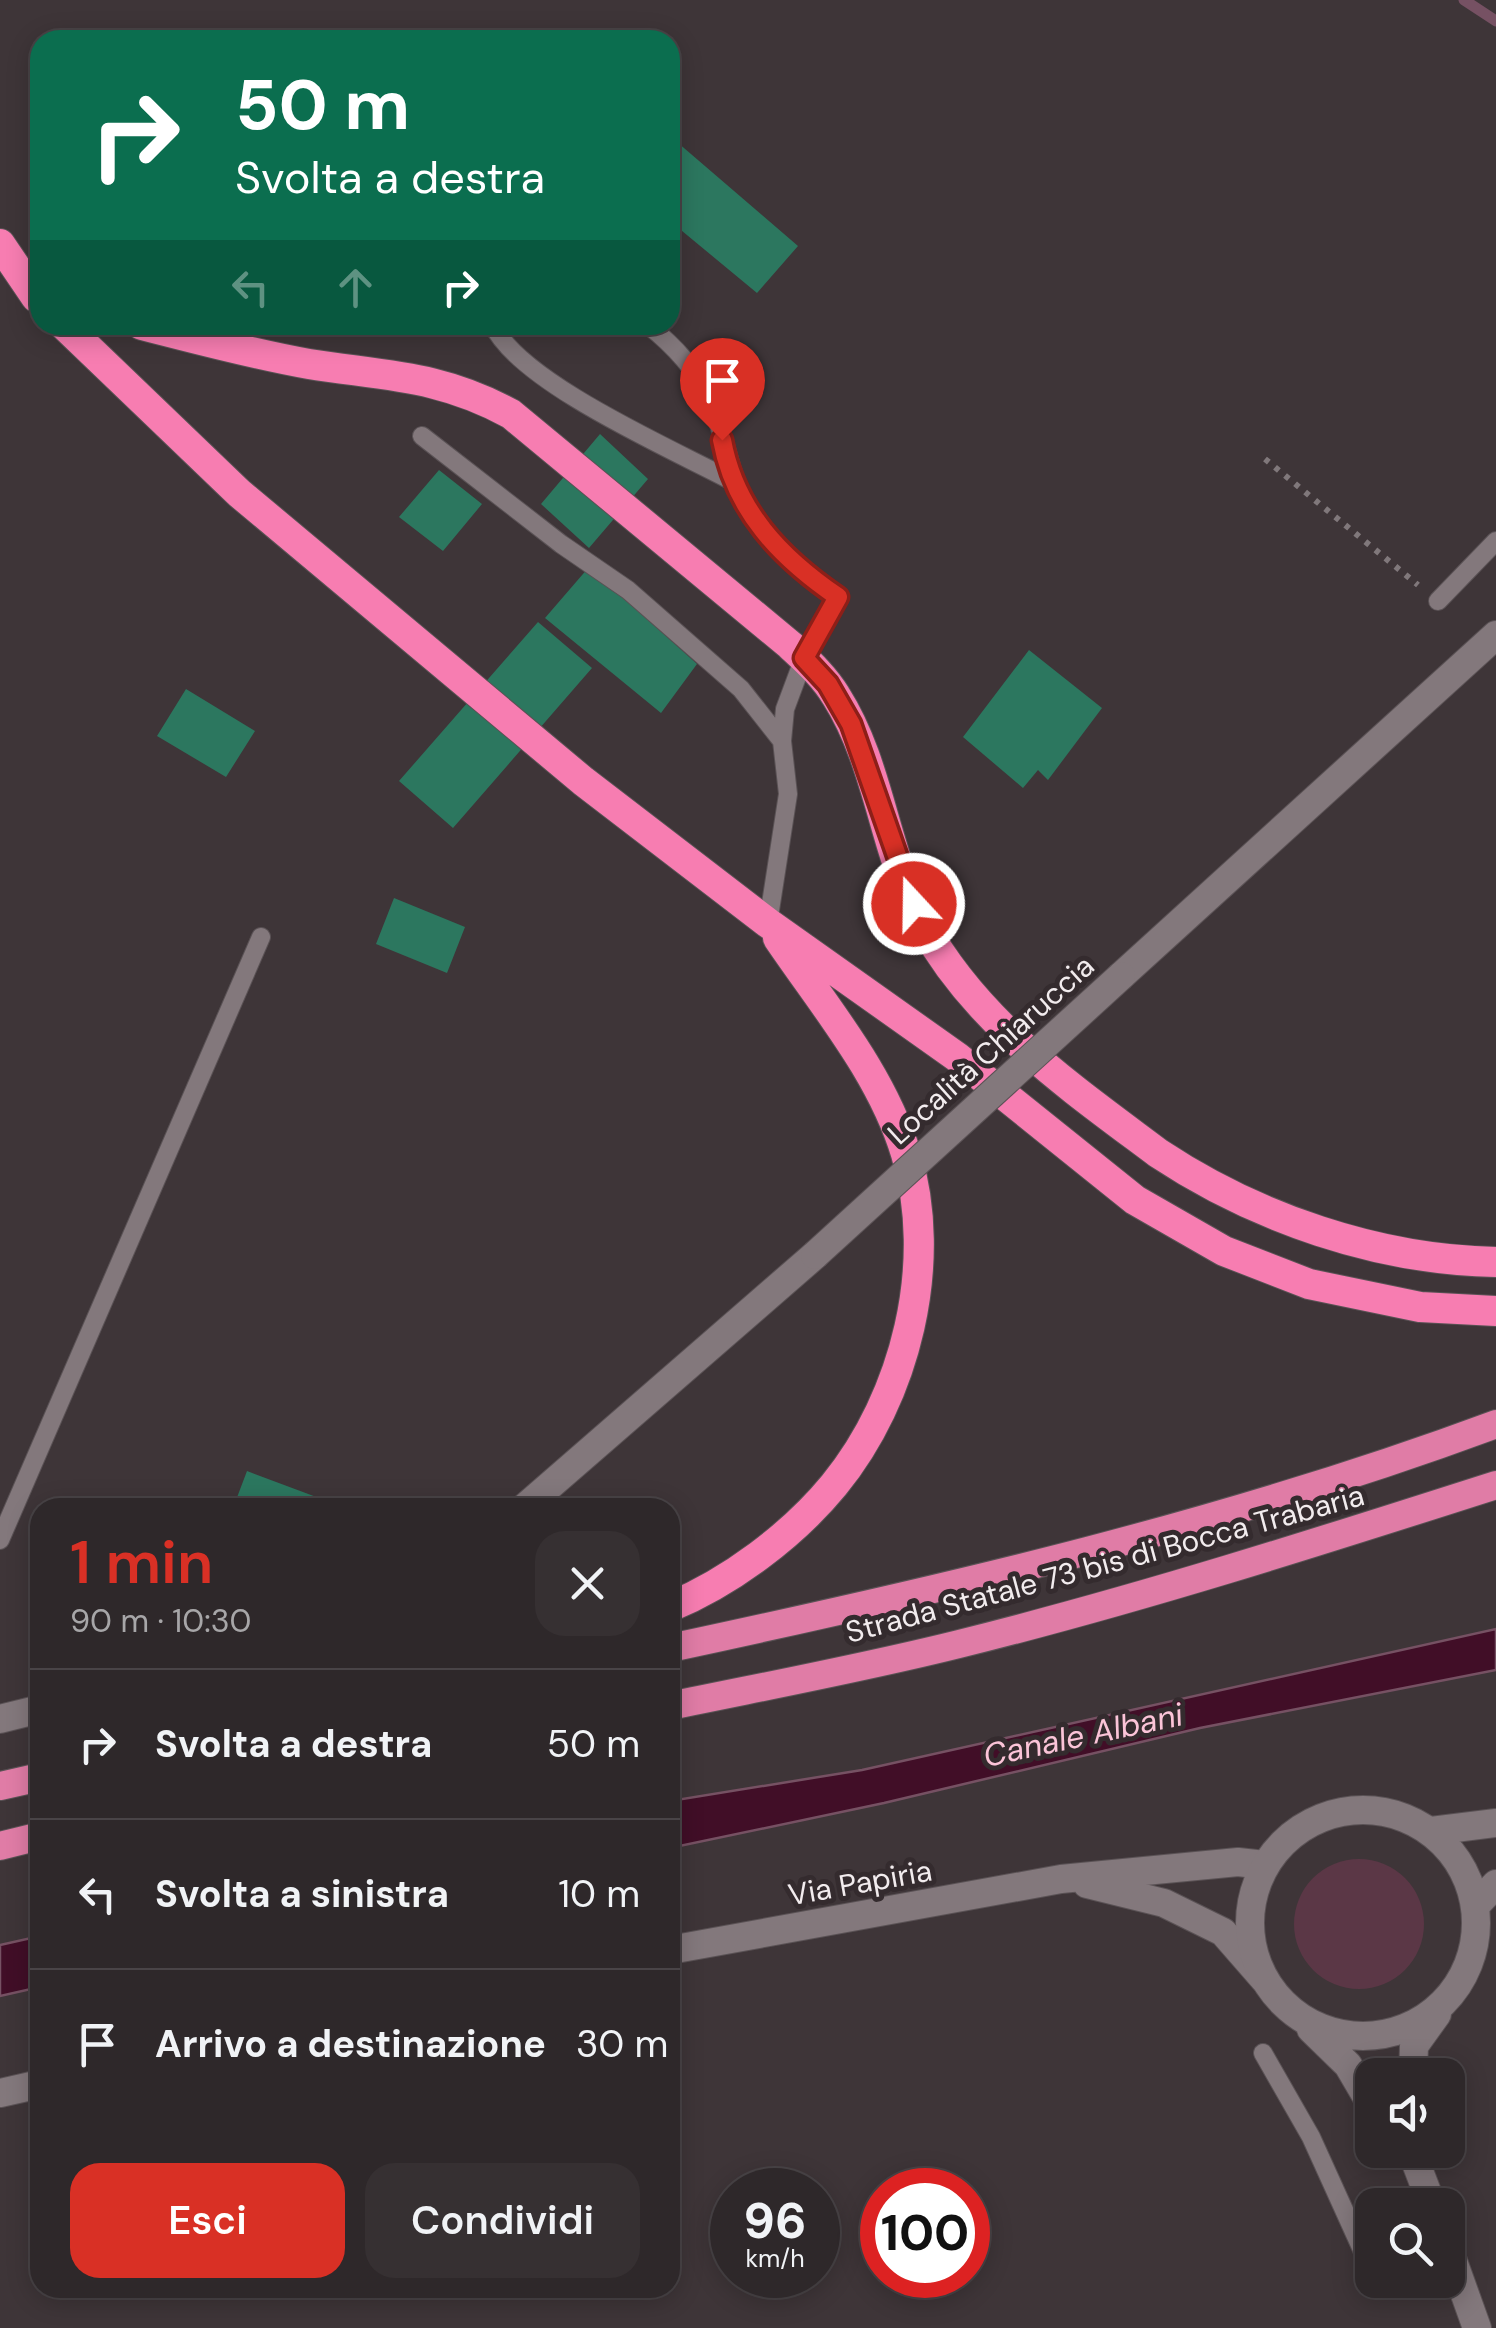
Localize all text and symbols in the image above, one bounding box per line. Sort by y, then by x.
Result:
text: 50 m [235,60,410,151]
icon: right [70,70,200,200]
text: Svolta a destra [235,148,545,207]
icon: left [223,260,278,315]
icon: ahead [328,260,383,315]
icon: right [433,260,488,315]
pin [680,338,765,441]
icon: arrive [695,353,750,408]
position arrow [862,852,966,956]
street label: Località Chiaruccia [879,947,1102,1153]
street label: Strada Statale 73 bis di Bocca Trabaria [841,1475,1368,1652]
text: 1 min [70,1523,213,1602]
button: close [535,1531,640,1636]
text: 90 m · 10:30 [70,1600,252,1642]
water label: Canale Albani [979,1693,1188,1777]
icon: right [70,1717,125,1772]
text: Svolta a destra [155,1719,432,1769]
text: 50 m [547,1719,640,1769]
street label: Via Papiria [785,1851,935,1914]
icon: left [70,1867,125,1922]
text: Svolta a sinistra [155,1869,449,1919]
text: 10 m [558,1869,640,1919]
icon: arrive [70,2017,125,2072]
text: Arrivo a destinazione [155,2019,546,2069]
text: 30 m [576,2019,668,2069]
map controls [1355,2058,1465,2298]
button: sound [1355,2058,1465,2168]
button: Esci [70,2163,345,2278]
button: Condividi [365,2163,640,2278]
speed limit sign: 100 [860,2168,990,2298]
text: 96 [743,2188,807,2254]
button: search [1355,2188,1465,2298]
text: km/h [745,2242,805,2275]

